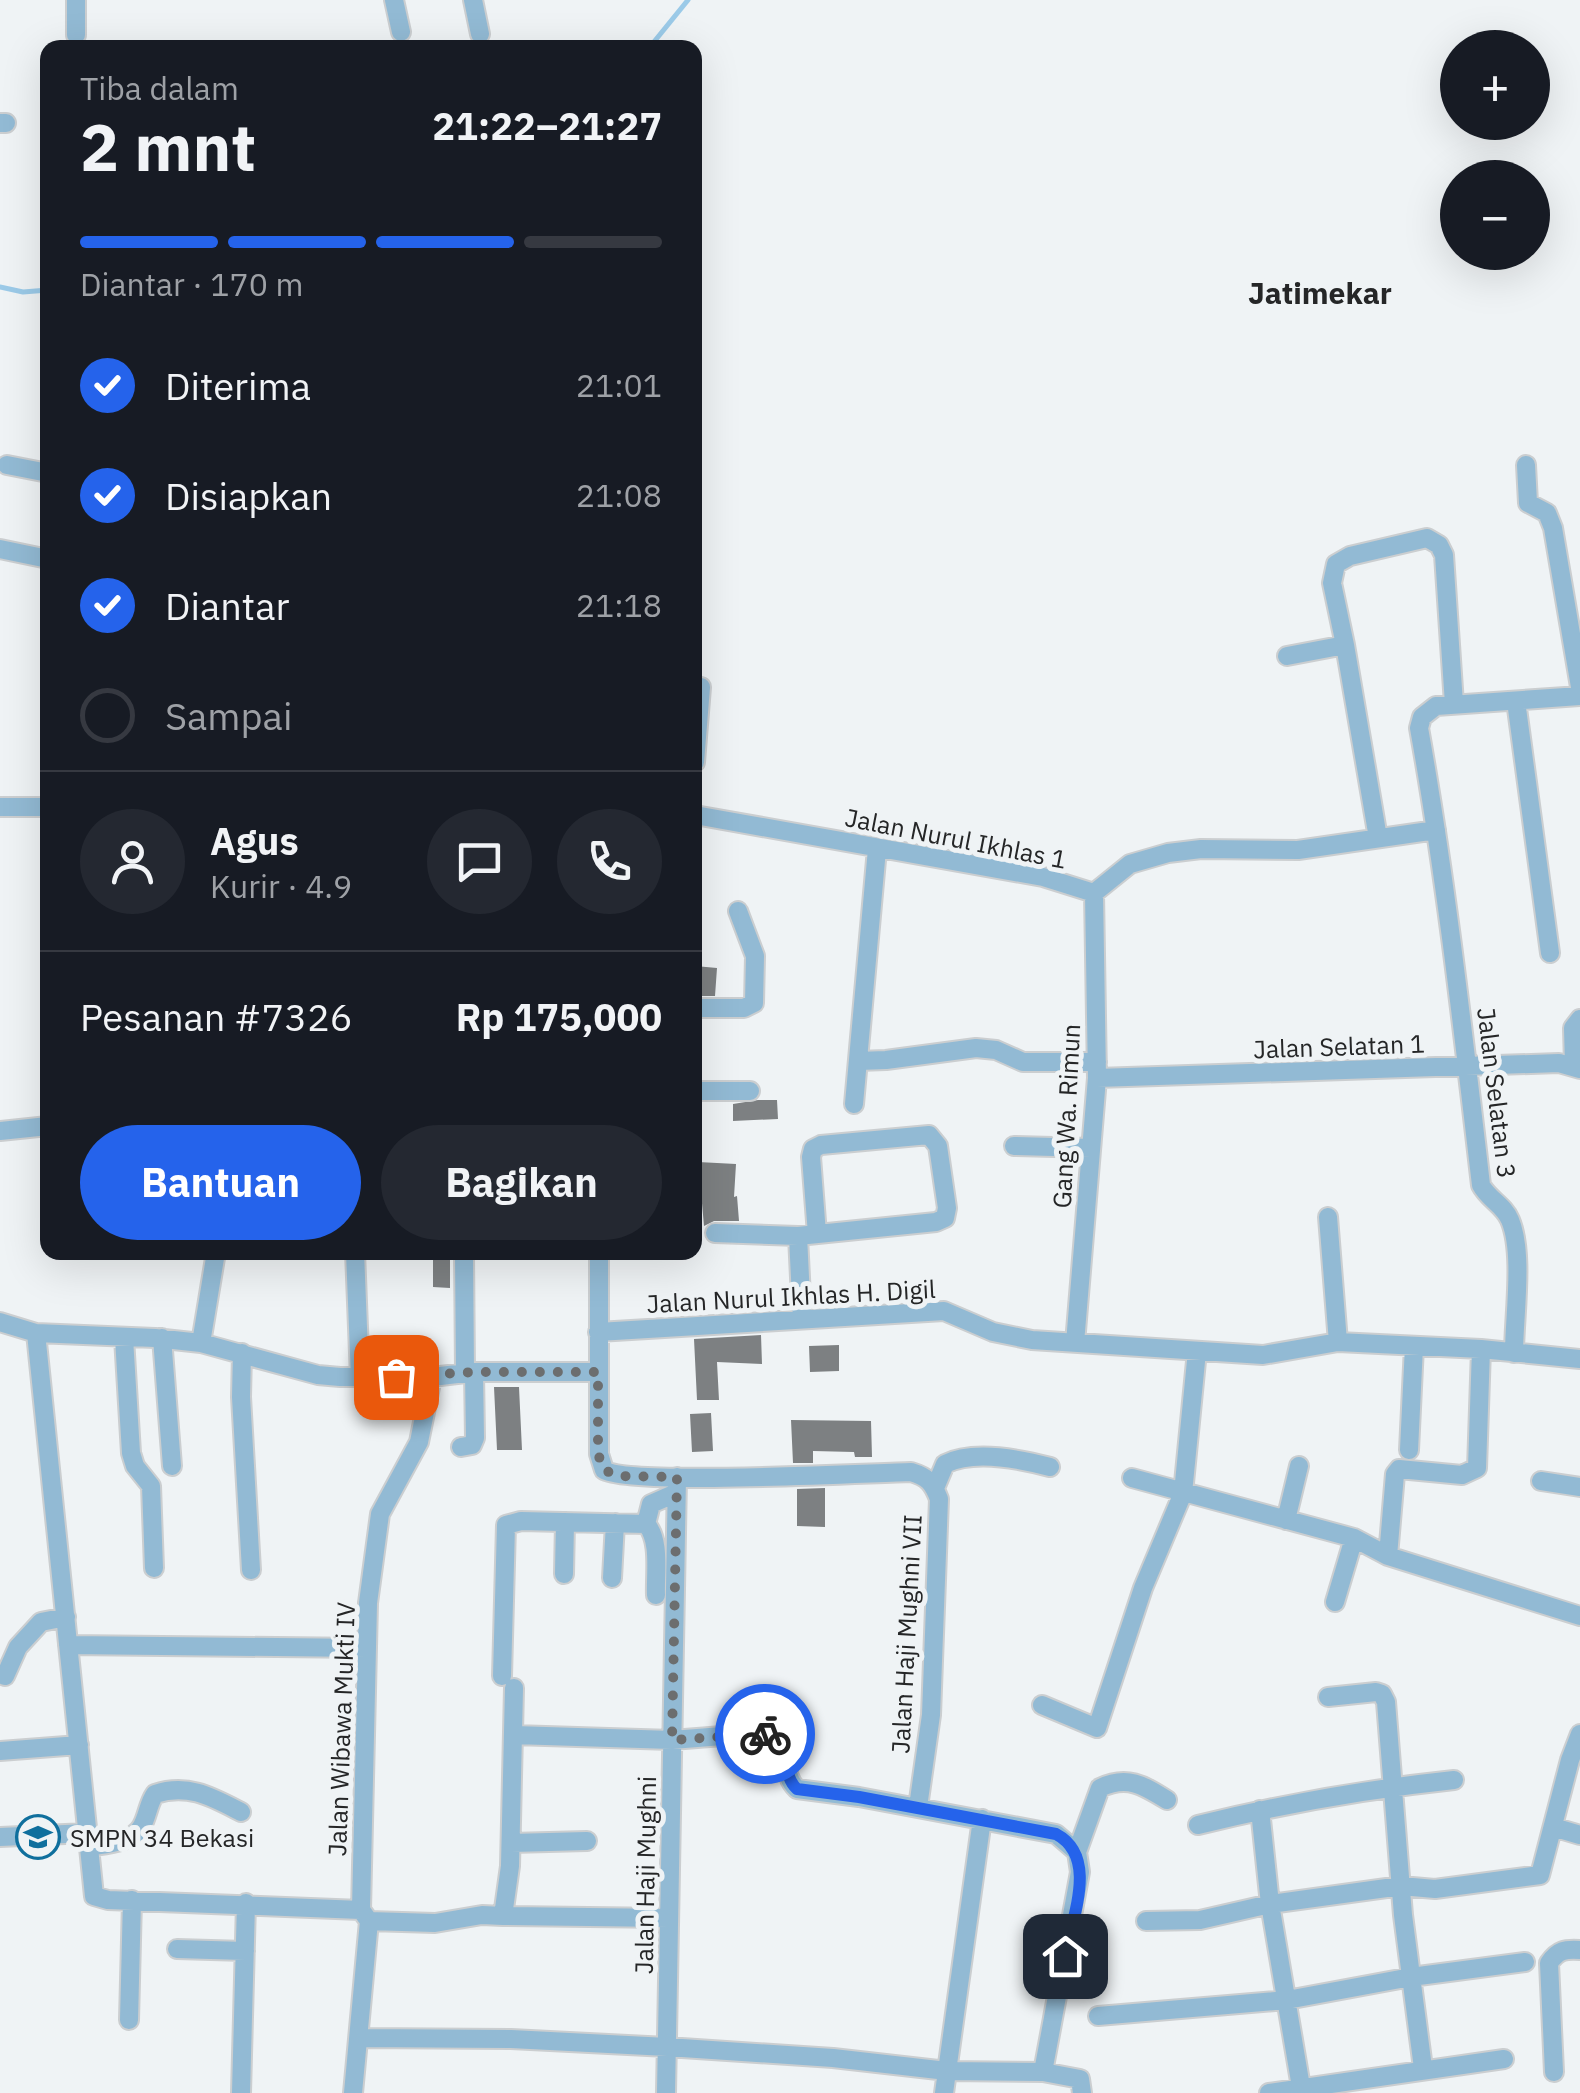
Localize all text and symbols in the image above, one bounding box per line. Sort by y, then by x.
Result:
map controls [1440,30,1550,270]
button: + [1440,30,1550,140]
text: Tiba dalam [80,67,239,109]
text: 21:22–21:27 [432,101,662,150]
text: 2 mnt [80,104,256,189]
button: − [1440,160,1550,270]
text: Diantar · 170 m [80,263,303,305]
district label: Jatimekar [1248,273,1392,312]
icon: check [80,358,135,413]
text: Diterima [165,361,311,410]
text: 21:01 [576,364,662,406]
icon: check [80,468,135,523]
text: Disiapkan [165,471,332,520]
text: 21:08 [576,474,662,516]
icon: check [80,578,135,633]
text: Diantar [165,581,289,630]
text: 21:18 [576,584,662,626]
text: Sampai [165,691,292,740]
street label: Jalan Nurul Ikhlas 1 [842,800,1070,876]
button: person [80,809,185,914]
button: chat [427,809,532,914]
button: phone [557,809,662,914]
text: Agus [210,816,299,865]
text: Kurir · 4.9 [210,865,352,907]
text: Pesanan #7326 [80,992,353,1041]
text: Rp 175,000 [456,992,662,1041]
street label: Jalan Selatan 3 [1470,1006,1524,1180]
street label: Gang Wa. Rimun [1045,1023,1087,1209]
street label: Jalan Selatan 1 [1252,1027,1426,1065]
button: Bantuan [80,1125,361,1240]
button: Bagikan [381,1125,662,1240]
street label: Jalan Nurul Ikhlas H. Digil [646,1272,937,1320]
pin [354,1335,439,1420]
icon: bag [369,1350,424,1405]
street label: Jalan Haji Mughni VII [883,1514,929,1754]
street label: Jalan Wibawa Mukti IV [320,1601,362,1857]
courier [715,1684,815,1784]
icon: bike [738,1707,793,1762]
street label: Jalan Haji Mughni [627,1776,663,1974]
school or university icon: SMPN 34 Bekasi [15,1814,61,1860]
place label: SMPN 34 Bekasi [70,1821,254,1854]
pin [1023,1914,1108,1999]
icon: home [1038,1929,1093,1984]

